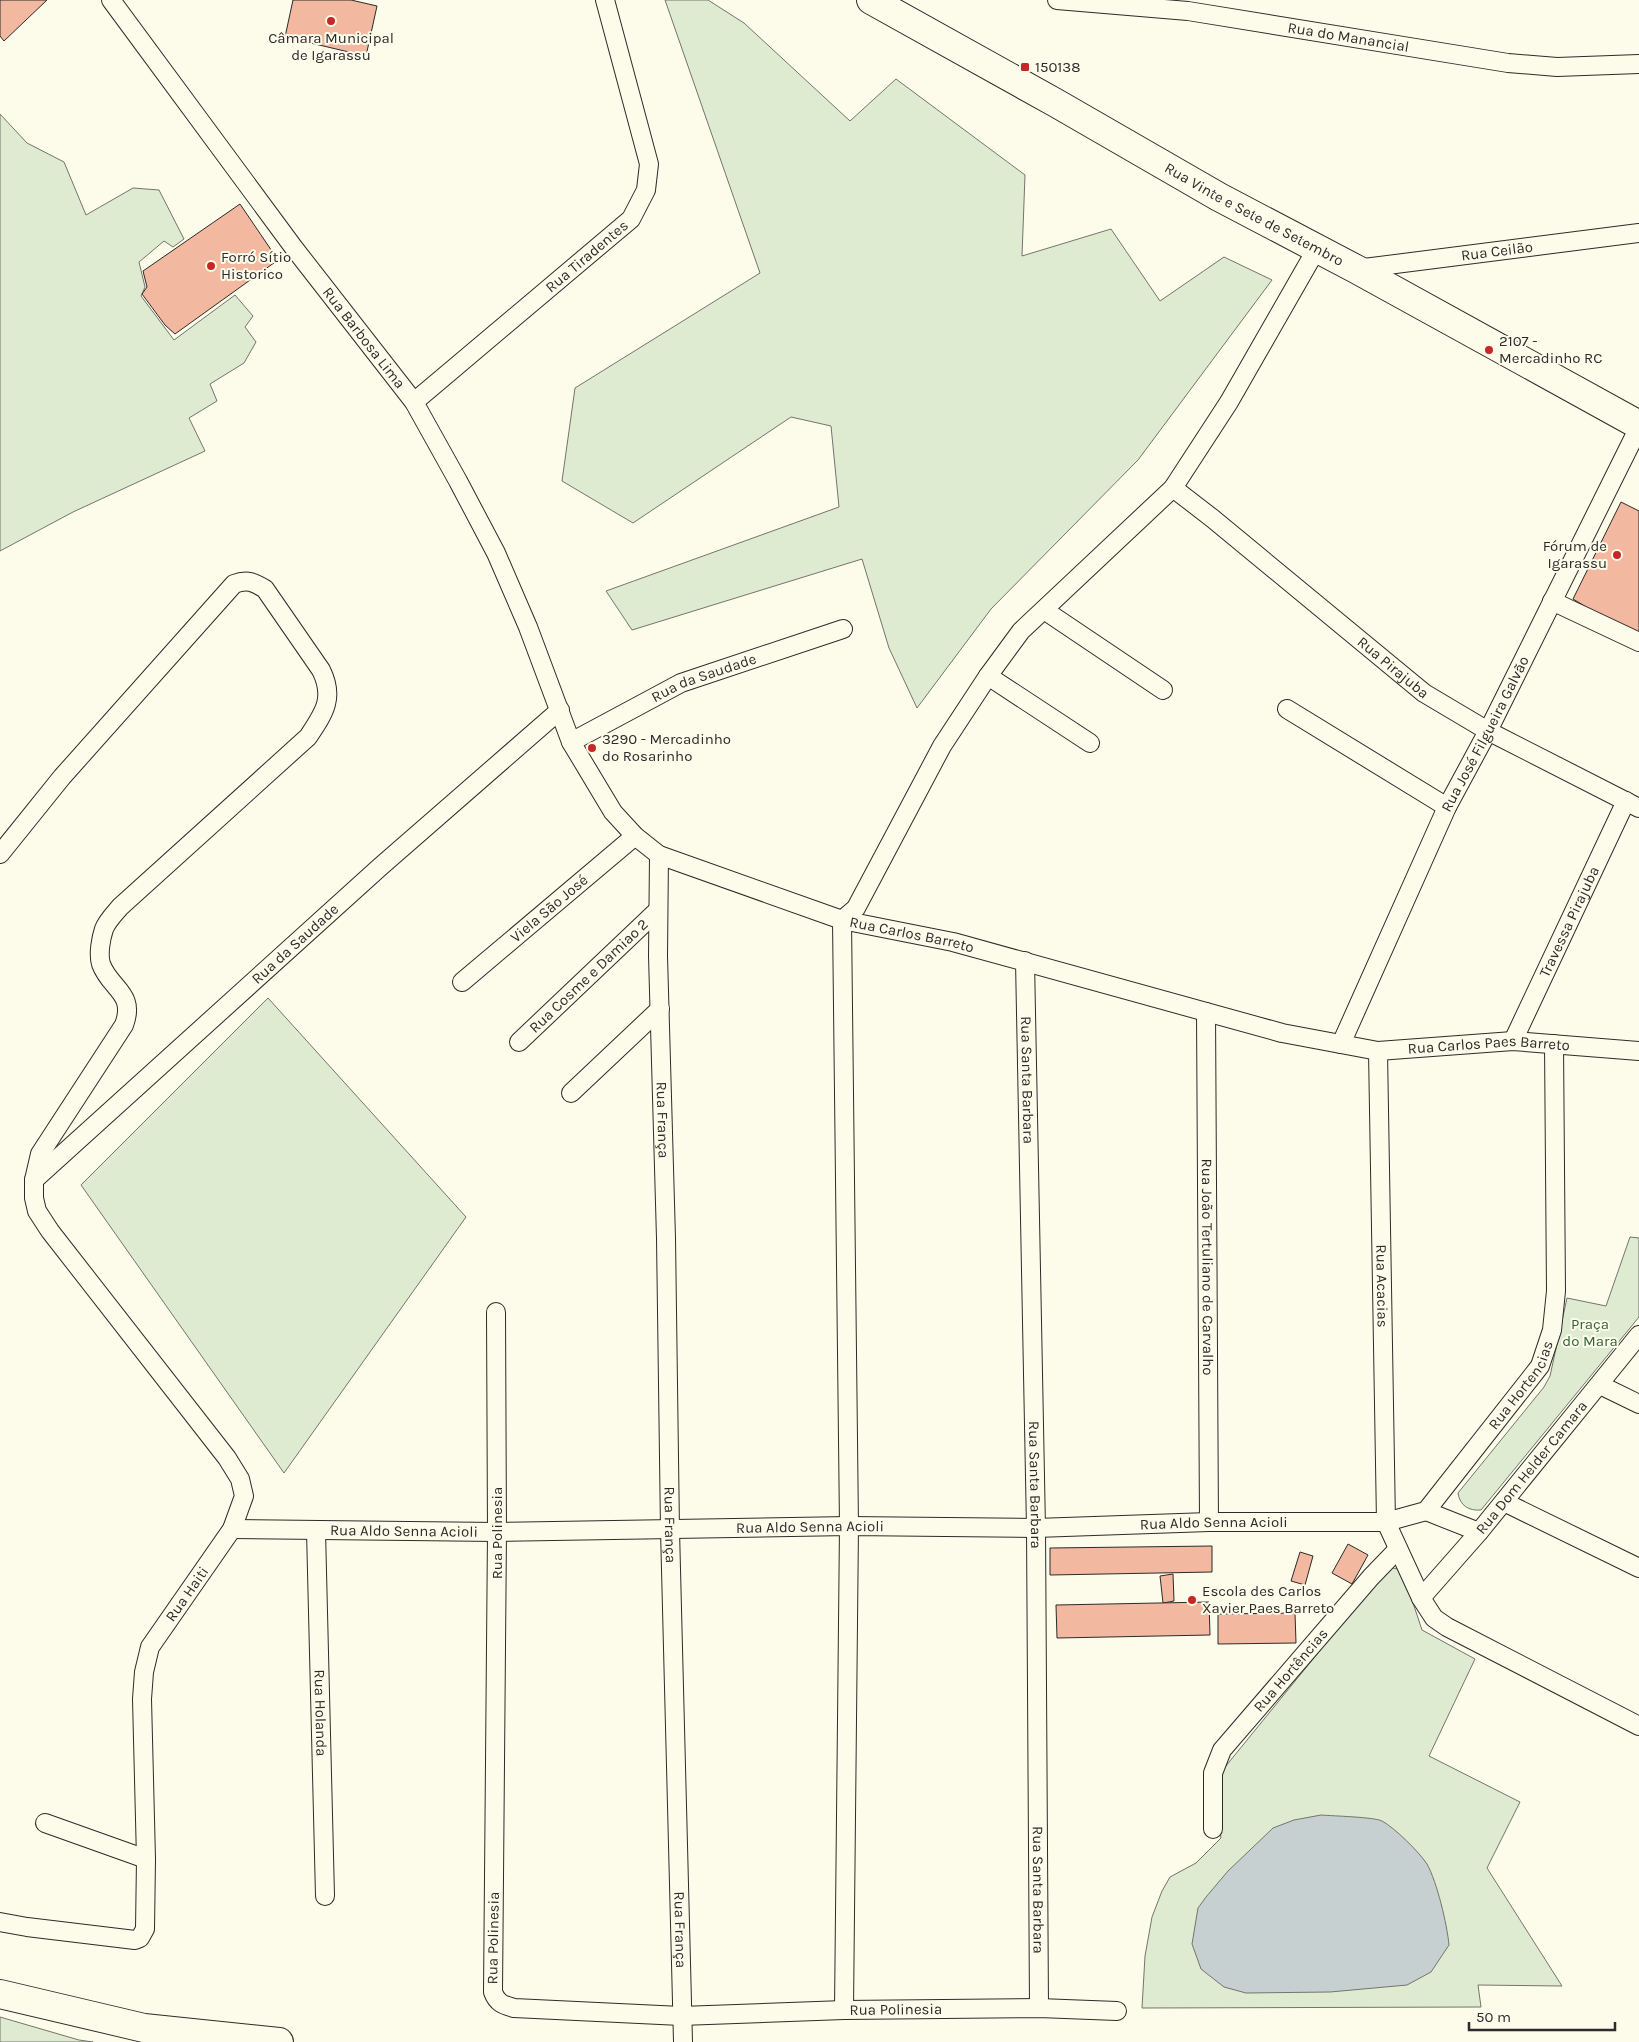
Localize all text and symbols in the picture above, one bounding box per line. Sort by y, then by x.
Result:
marker: Câmara Municipal de Igarassu [325,15,337,27]
street label: Rua do Manancial [1286,18,1411,56]
place label: Câmara Municipal de Igarassu [268,29,394,64]
place label: 150138 [1035,58,1080,76]
marker: 150138 [1019,61,1031,73]
street label: Rua Vinte e Sete de Setembro [1161,159,1347,270]
street label: Rua Tiradentes [542,216,632,296]
street label: Rua Ceilão [1460,238,1534,265]
place label: Forró Sítio Historico [221,248,291,283]
marker: Forró Sítio Historico [205,260,217,272]
street label: Rua Barbosa Lima [319,283,409,392]
place label: 2107 - Mercadinho RC [1499,332,1602,367]
marker: 2107 - Mercadinho RC [1483,344,1495,356]
place label: Fórum de Igarassu [1543,537,1607,572]
marker: Fórum de Igarassu [1611,549,1623,561]
street label: Rua Pirajuba [1354,633,1433,702]
street label: Rua da Saudade [648,650,758,706]
street label: Rua José Filgueira Galvão [1437,653,1533,815]
place label: 3290 - Mercadinho do Rosarinho [602,730,731,765]
marker: 3290 - Mercadinho do Rosarinho [586,742,598,754]
street label: Travessa Pirajuba [1535,863,1603,980]
street label: Viela São José [507,871,591,946]
street label: Rua da Saudade [248,900,342,988]
street label: Rua Carlos Barreto [848,913,976,956]
street label: Rua Cosme e Damiao 2 [525,915,652,1037]
street label: Rua Santa Barbara [1017,1016,1038,1144]
street label: Rua Carlos Paes Barreto [1407,1032,1571,1058]
street label: Rua França [653,1081,673,1159]
street label: Rua João Tertuliano de Carvalho [1198,1159,1217,1375]
street label: Rua Acacias [1372,1244,1392,1328]
park label: Praça do Mara [1562,1315,1618,1350]
street label: Rua Hortencias [1484,1338,1557,1433]
street label: Rua Dom Helder Camara [1472,1397,1591,1538]
street label: Rua Santa Barbara [1025,1421,1045,1549]
street label: Rua França [660,1486,680,1563]
street label: Rua Polinesia [488,1487,506,1579]
street label: Rua Aldo Senna Acioli [1140,1513,1288,1533]
street label: Rua Aldo Senna Acioli [736,1517,884,1537]
street label: Rua Aldo Senna Acioli [330,1521,478,1541]
street label: Rua Haiti [162,1563,212,1625]
place label: Escola des Carlos Xavier Paes Barreto [1202,1582,1334,1617]
marker: Escola des Carlos Xavier Paes Barreto [1186,1594,1198,1606]
street label: Rua Hortências [1250,1625,1332,1716]
street label: Rua Holanda [310,1669,331,1757]
street label: Rua Santa Barbara [1029,1826,1048,1954]
street label: Rua França [670,1891,690,1968]
street label: Rua Polinesia [483,1892,503,1984]
street label: Rua Polinesia [849,2000,942,2019]
scale bar [1469,2000,1615,2032]
text: 50 m [1476,2008,1511,2026]

